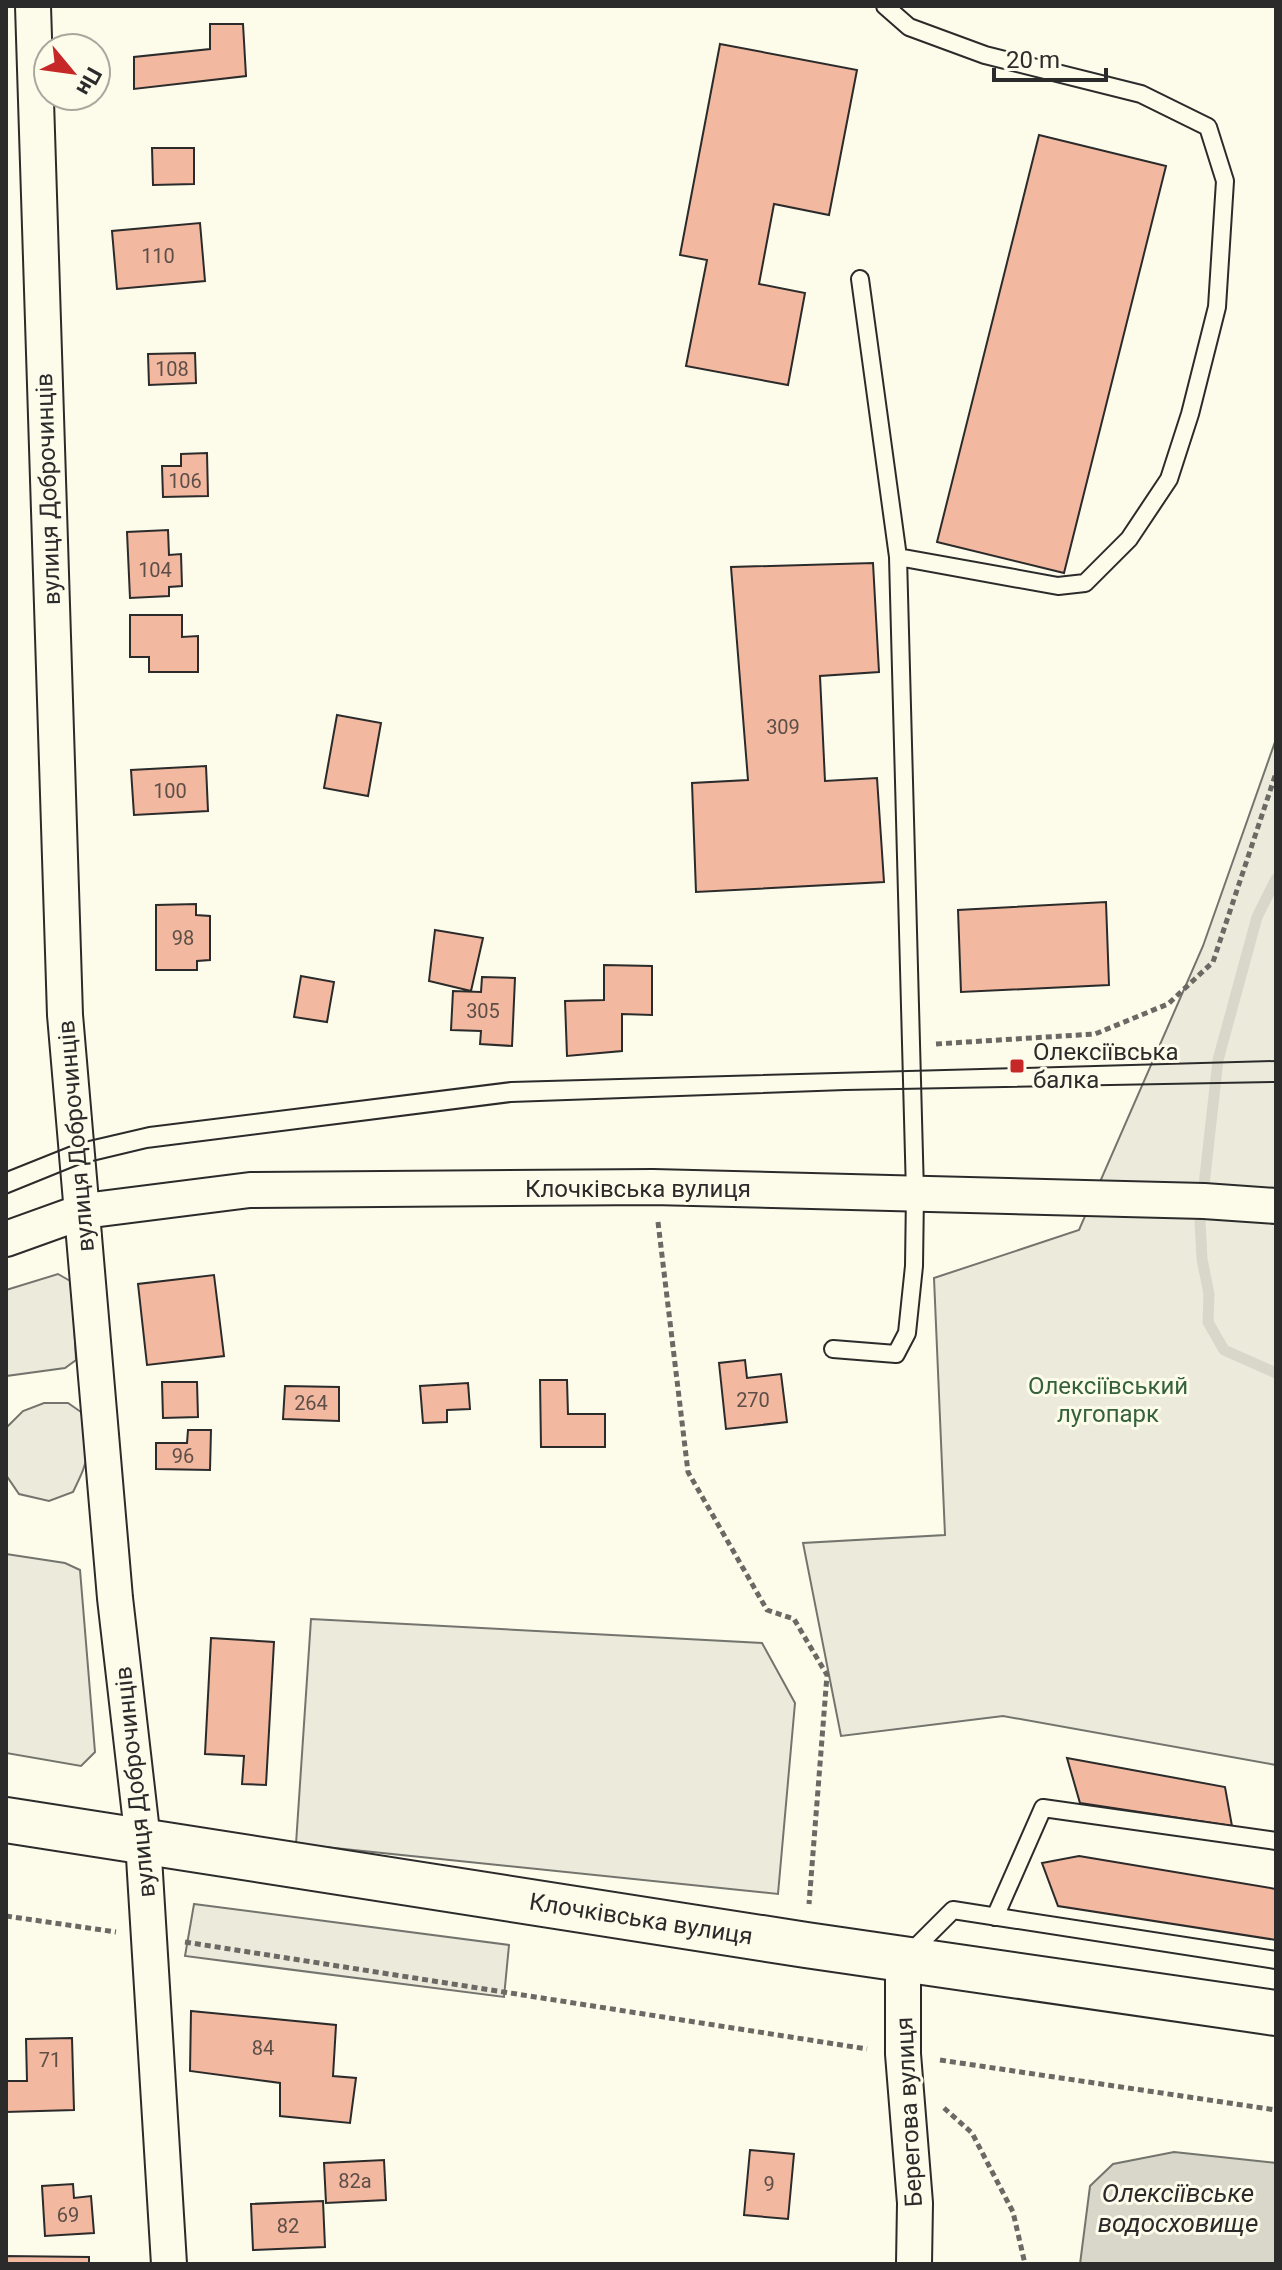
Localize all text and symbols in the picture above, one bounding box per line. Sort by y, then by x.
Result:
north arrow [32,32,112,112]
scale bar [994,32,1106,82]
text: 20 m [1006,46,1060,74]
text: Пн [71,63,107,100]
house number: 110 [141,244,175,268]
house number: 108 [155,357,189,381]
street label: вулиця Доброчинців [30,372,66,606]
house number: 106 [168,469,202,493]
house number: 104 [138,558,172,582]
house number: 309 [766,715,800,739]
house number: 100 [153,779,187,803]
house number: 98 [172,926,194,950]
house number: 305 [466,999,500,1023]
street label: вулиця Доброчинців [52,1019,100,1253]
place label: Олексіївська балка [1033,1038,1179,1094]
marker: Олексіївська балка [1008,1057,1026,1075]
street label: Клочківська вулиця [525,1175,751,1203]
park label: Олексіївський лугопарк [1028,1372,1188,1428]
house number: 270 [736,1388,770,1412]
house number: 264 [294,1391,328,1415]
house number: 96 [172,1444,194,1468]
street label: вулиця Доброчинців [109,1665,161,1899]
street label: Клочківська вулиця [527,1888,755,1950]
street label: Берегова вулиця [890,2016,928,2208]
house number: 84 [252,2036,274,2060]
house number: 71 [39,2048,61,2072]
house number: 82а [338,2169,372,2193]
house number: 9 [763,2172,775,2196]
water label: Олексіївське водосховище [1098,2178,1258,2238]
house number: 69 [57,2203,79,2227]
house number: 82 [277,2214,299,2238]

